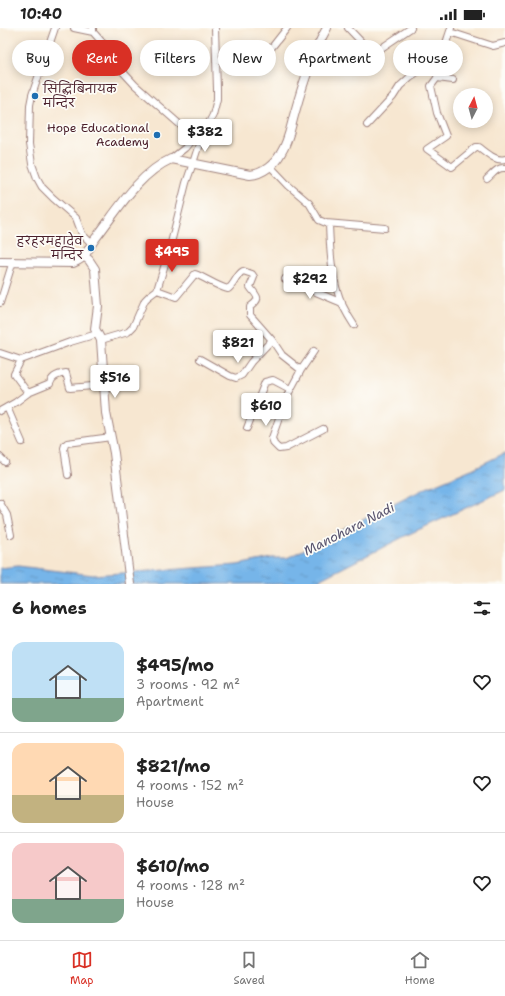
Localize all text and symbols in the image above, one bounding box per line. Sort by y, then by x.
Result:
text: 10:40 [20,4,62,24]
chip: Buy [12,40,64,76]
chip: Rent [72,40,132,76]
chip: Filters [140,40,210,76]
chip: New [218,40,276,76]
chip: Apartment [284,40,385,76]
chip: House [393,40,463,76]
place label: सिद्धिबिनायक मन्दिर [42,80,117,111]
north arrow [453,88,493,128]
map controls [453,88,493,128]
marker: सिद्धिबिनायक मन्दिर [30,91,40,101]
pin: $382 [181,119,229,153]
place label: Hope Educational Academy [47,120,149,150]
text: $382 [187,123,223,140]
marker: Hope Educational Academy [152,130,162,140]
place label: हरहरमहादेव मन्दिर [16,232,84,263]
pin: $495 [148,239,196,273]
marker: हरहरमहादेव मन्दिर [86,243,96,253]
text: $495 [155,243,189,260]
pin: $292 [286,266,334,300]
text: $292 [292,270,328,287]
pin: $821 [214,330,262,364]
text: $821 [222,334,254,351]
pin: $516 [91,365,139,399]
text: $516 [99,369,131,386]
pin: $610 [242,393,290,427]
text: $610 [250,397,282,414]
water label: Manohara Nadi [301,499,398,559]
text: 6 homes [12,597,87,619]
icon: filters [471,597,493,619]
text: $495/mo [136,654,214,676]
icon: home [44,658,92,706]
icon: heart [471,671,493,693]
text: 3 rooms · 92 m² [136,676,240,693]
text: Apartment [136,693,204,710]
text: $821/mo [136,755,211,777]
icon: home [44,759,92,807]
icon: heart [471,772,493,794]
text: 4 rooms · 152 m² [136,777,244,794]
text: House [136,794,174,811]
text: $610/mo [136,855,210,877]
icon: home [44,859,92,907]
icon: heart [471,872,493,894]
text: 4 rooms · 128 m² [136,877,245,894]
text: House [136,894,174,911]
tab: Map [70,949,94,988]
tab: Saved [234,949,265,988]
tab: Home [405,949,435,988]

